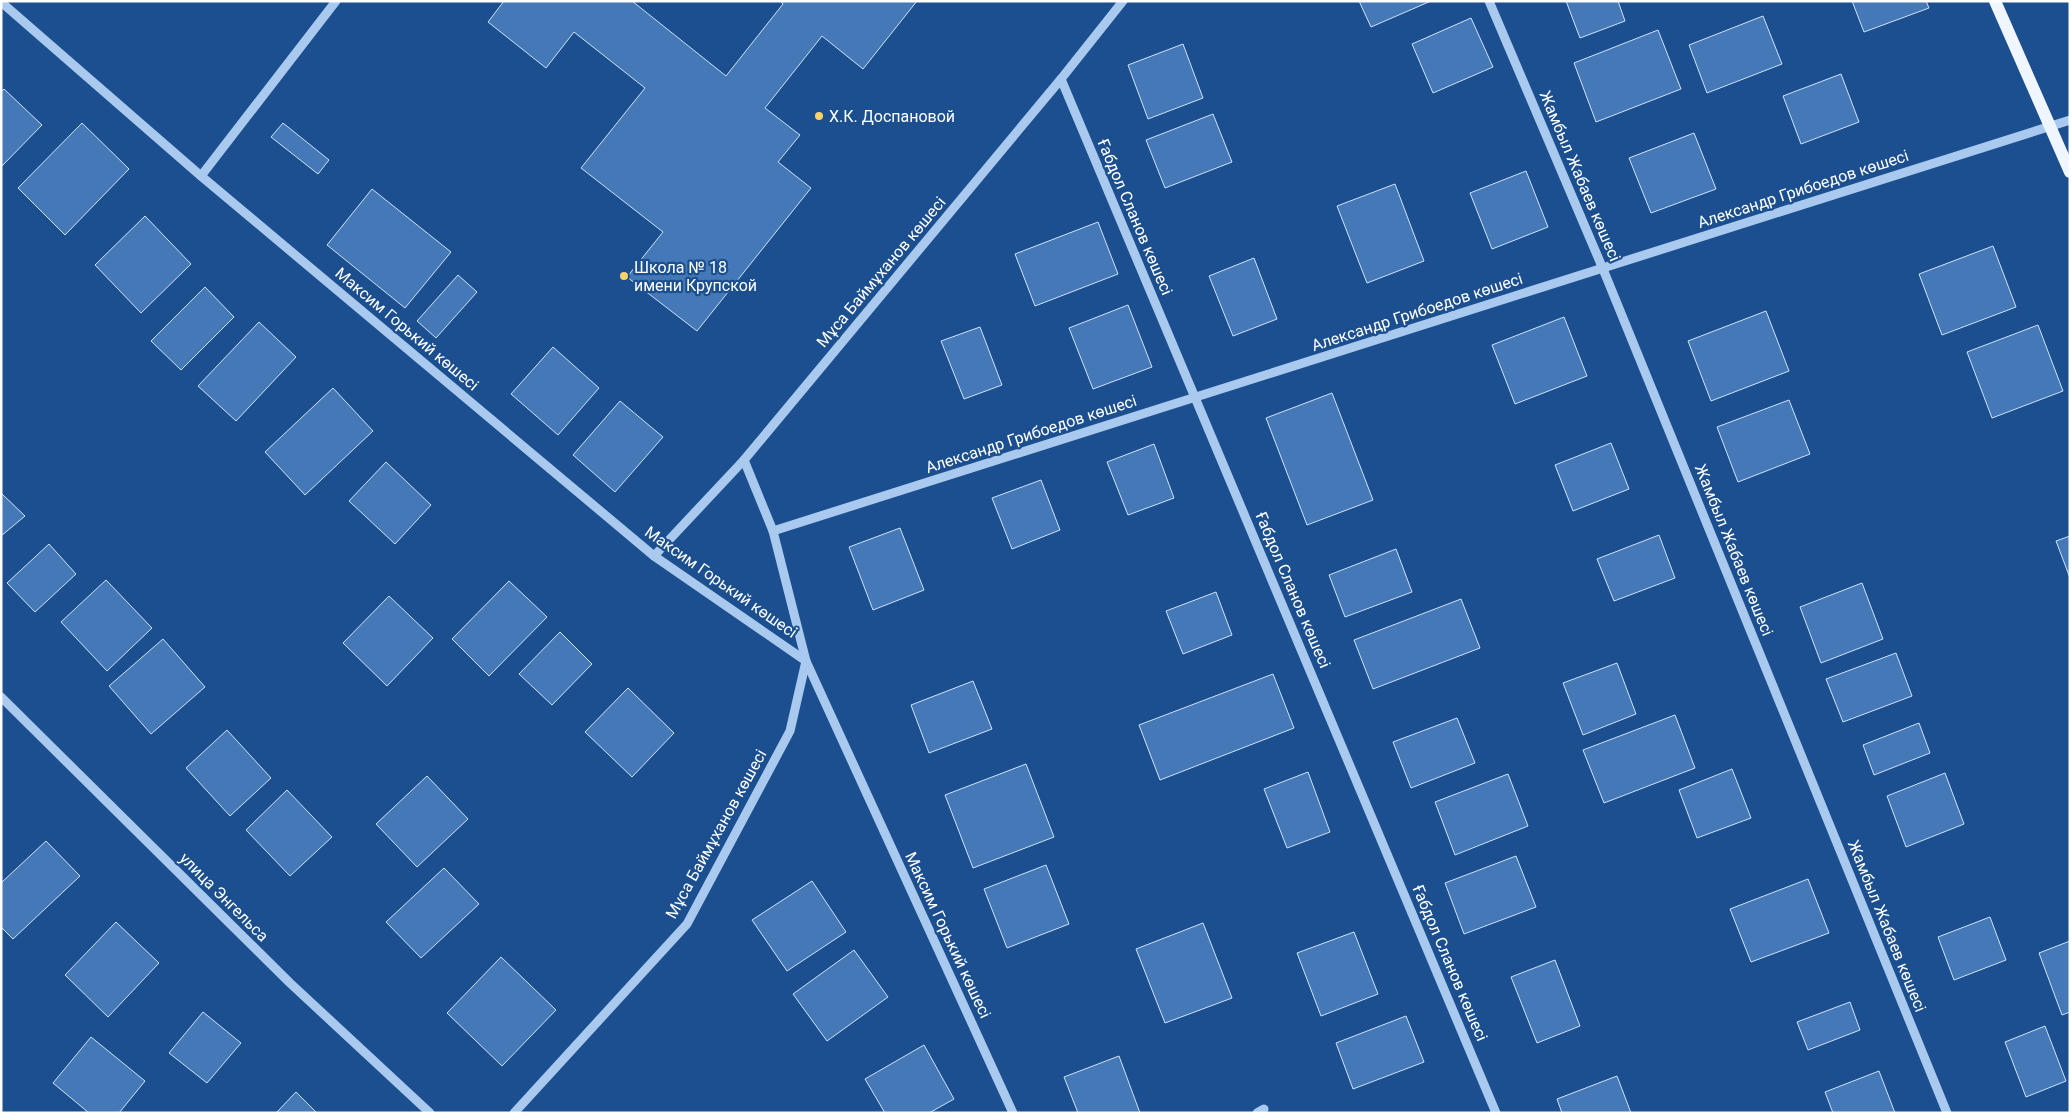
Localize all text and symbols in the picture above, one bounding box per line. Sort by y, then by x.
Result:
street label: Жамбыл Жабаев көшесі [1535,88,1625,264]
place label: Х.К. Доспановой [829,107,955,126]
marker: Х.К. Доспановой [813,110,825,122]
street label: Ғабдол Сланов көшесі [1093,136,1177,298]
street label: Александр Грибоедов көшесі [1695,146,1911,232]
street label: Мұса Баймұханов көшесі [813,193,949,351]
place label: Школа № 18 имени Крупской [634,258,757,295]
street label: Максим Горький көшесі [331,263,483,395]
street label: Александр Грибоедов көшесі [1309,269,1525,355]
marker: Школа № 18 имени Крупской [618,270,630,282]
street label: Александр Грибоедов көшесі [923,391,1139,477]
street label: Жамбыл Жабаев көшесі [1691,461,1777,639]
street label: Ғабдол Сланов көшесі [1251,509,1335,671]
street label: Максим Горький көшесі [641,522,801,642]
street label: Мұса Баймұханов көшесі [662,746,770,922]
street label: Жамбыл Жабаев көшесі [1844,837,1930,1015]
street label: улица Энгельса [176,849,272,945]
street label: Максим Горький көшесі [901,849,995,1021]
street label: Ғабдол Сланов көшесі [1408,882,1492,1044]

